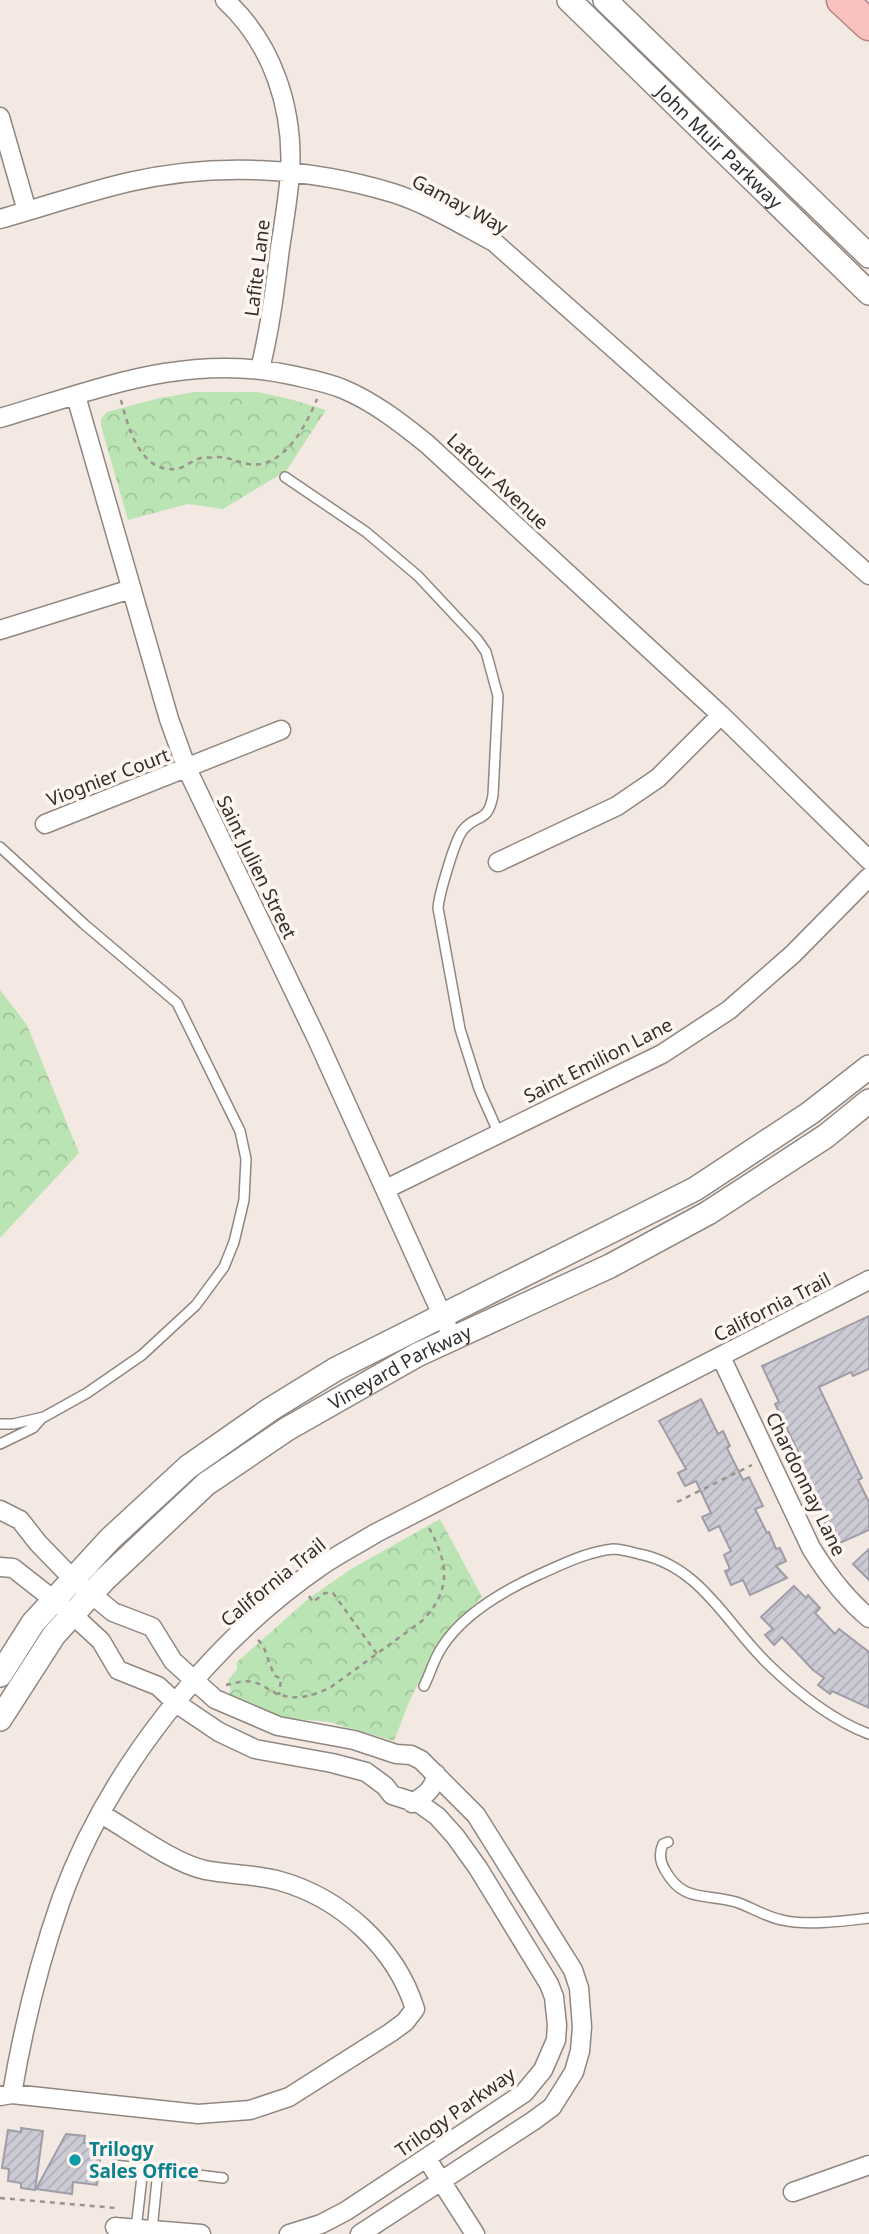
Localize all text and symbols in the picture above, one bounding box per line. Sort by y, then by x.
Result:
street label: John Muir Parkway [649,78,788,215]
street label: Gamay Way [407,168,513,240]
street label: Lafite Lane [238,218,276,318]
street label: Latour Avenue [442,427,554,535]
street label: Viognier Court [43,742,173,812]
street label: Saint Julien Street [211,791,303,943]
street label: Saint Emilion Lane [519,1011,677,1109]
street label: California Trail [709,1266,835,1348]
street label: Vineyard Parkway [324,1319,476,1416]
street label: Chardonnay Lane [760,1408,852,1560]
street label: California Trail [215,1532,331,1632]
street label: Trilogy Parkway [390,2061,520,2163]
place label: Trilogy Sales Office [89,2136,199,2184]
marker: Trilogy Sales Office [67,2152,83,2168]

